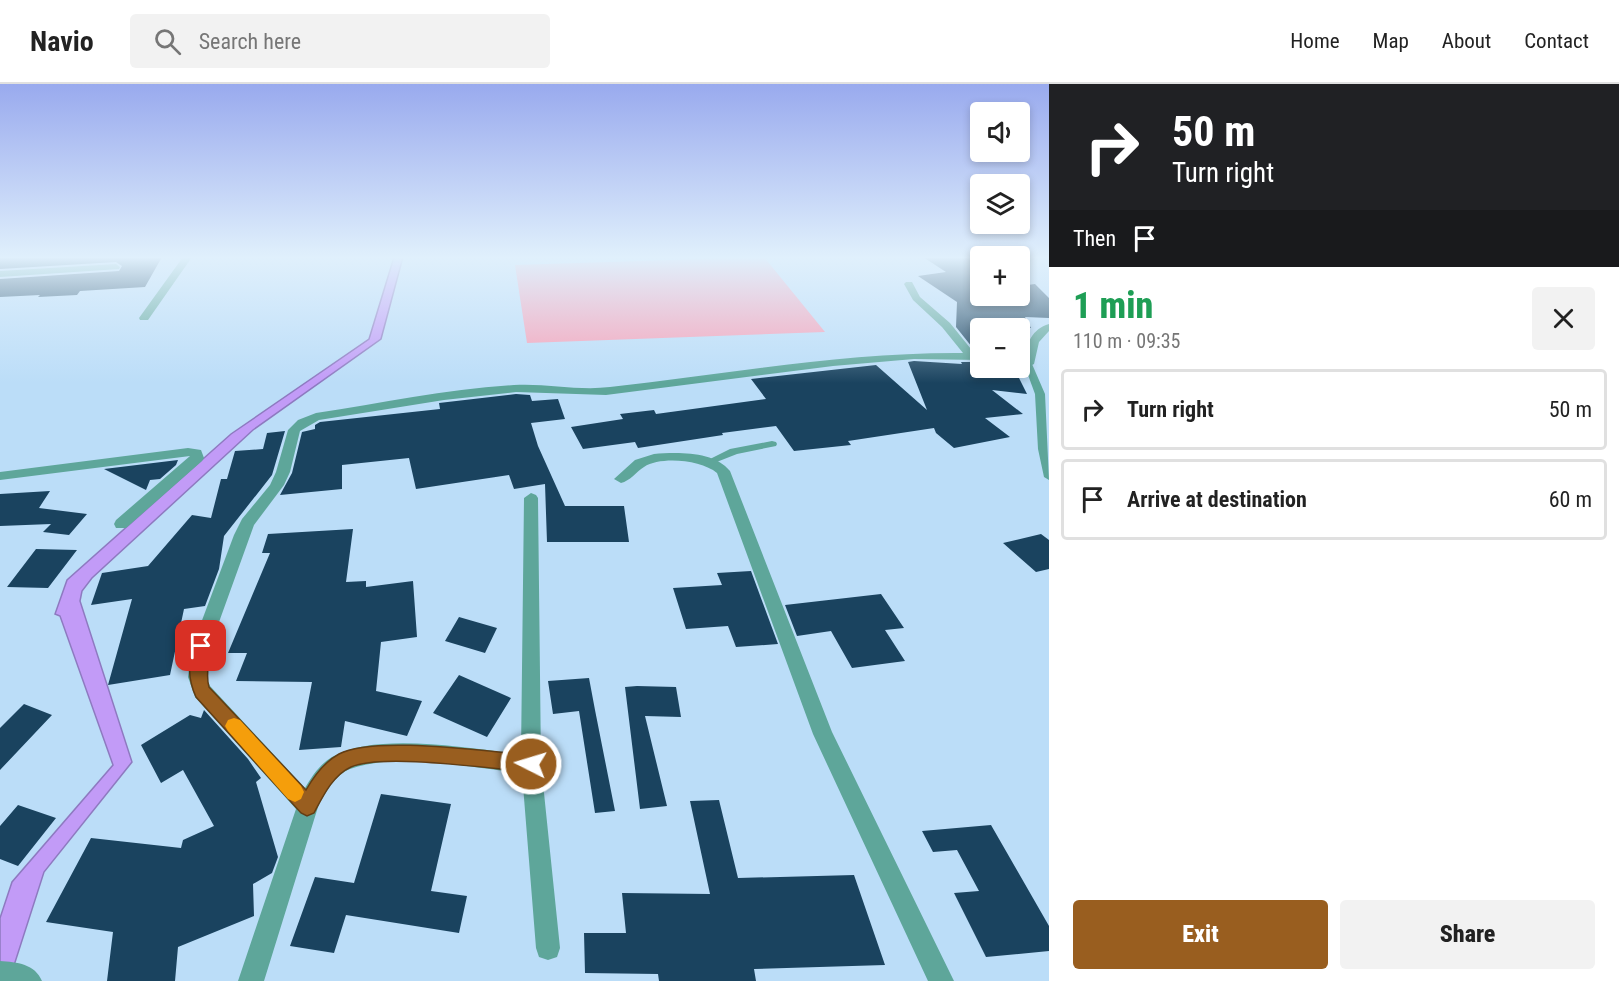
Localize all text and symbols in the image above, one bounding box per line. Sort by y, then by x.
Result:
search box [130,14,550,68]
text: Navio [30,25,94,58]
icon: search [151,25,184,58]
text: Search here [199,29,301,54]
text: Home [1290,29,1340,53]
text: Map [1373,29,1409,53]
text: About [1442,29,1491,53]
text: Contact [1524,29,1589,53]
map controls [970,102,1030,378]
button: sound [970,102,1030,162]
text: 50 m [1172,107,1255,156]
icon: right [1073,108,1151,186]
text: Turn right [1172,157,1274,189]
button: layers [970,174,1030,234]
icon: arrive [1128,222,1161,255]
text: Then [1073,226,1116,251]
button: + [970,246,1030,306]
text: 1 min [1073,285,1153,327]
button: close [1532,287,1595,350]
button: − [970,318,1030,378]
text: 110 m · 09:35 [1073,329,1180,353]
icon: right [1076,393,1109,426]
text: Turn right [1127,397,1214,422]
text: 50 m [1549,397,1592,422]
icon: arrive [1076,483,1109,516]
text: Arrive at destination [1127,487,1307,512]
text: 60 m [1549,487,1592,512]
pin [175,620,226,671]
icon: arrive [184,629,217,662]
position arrow [499,732,563,796]
button: Exit [1073,900,1328,969]
button: Share [1340,900,1595,969]

